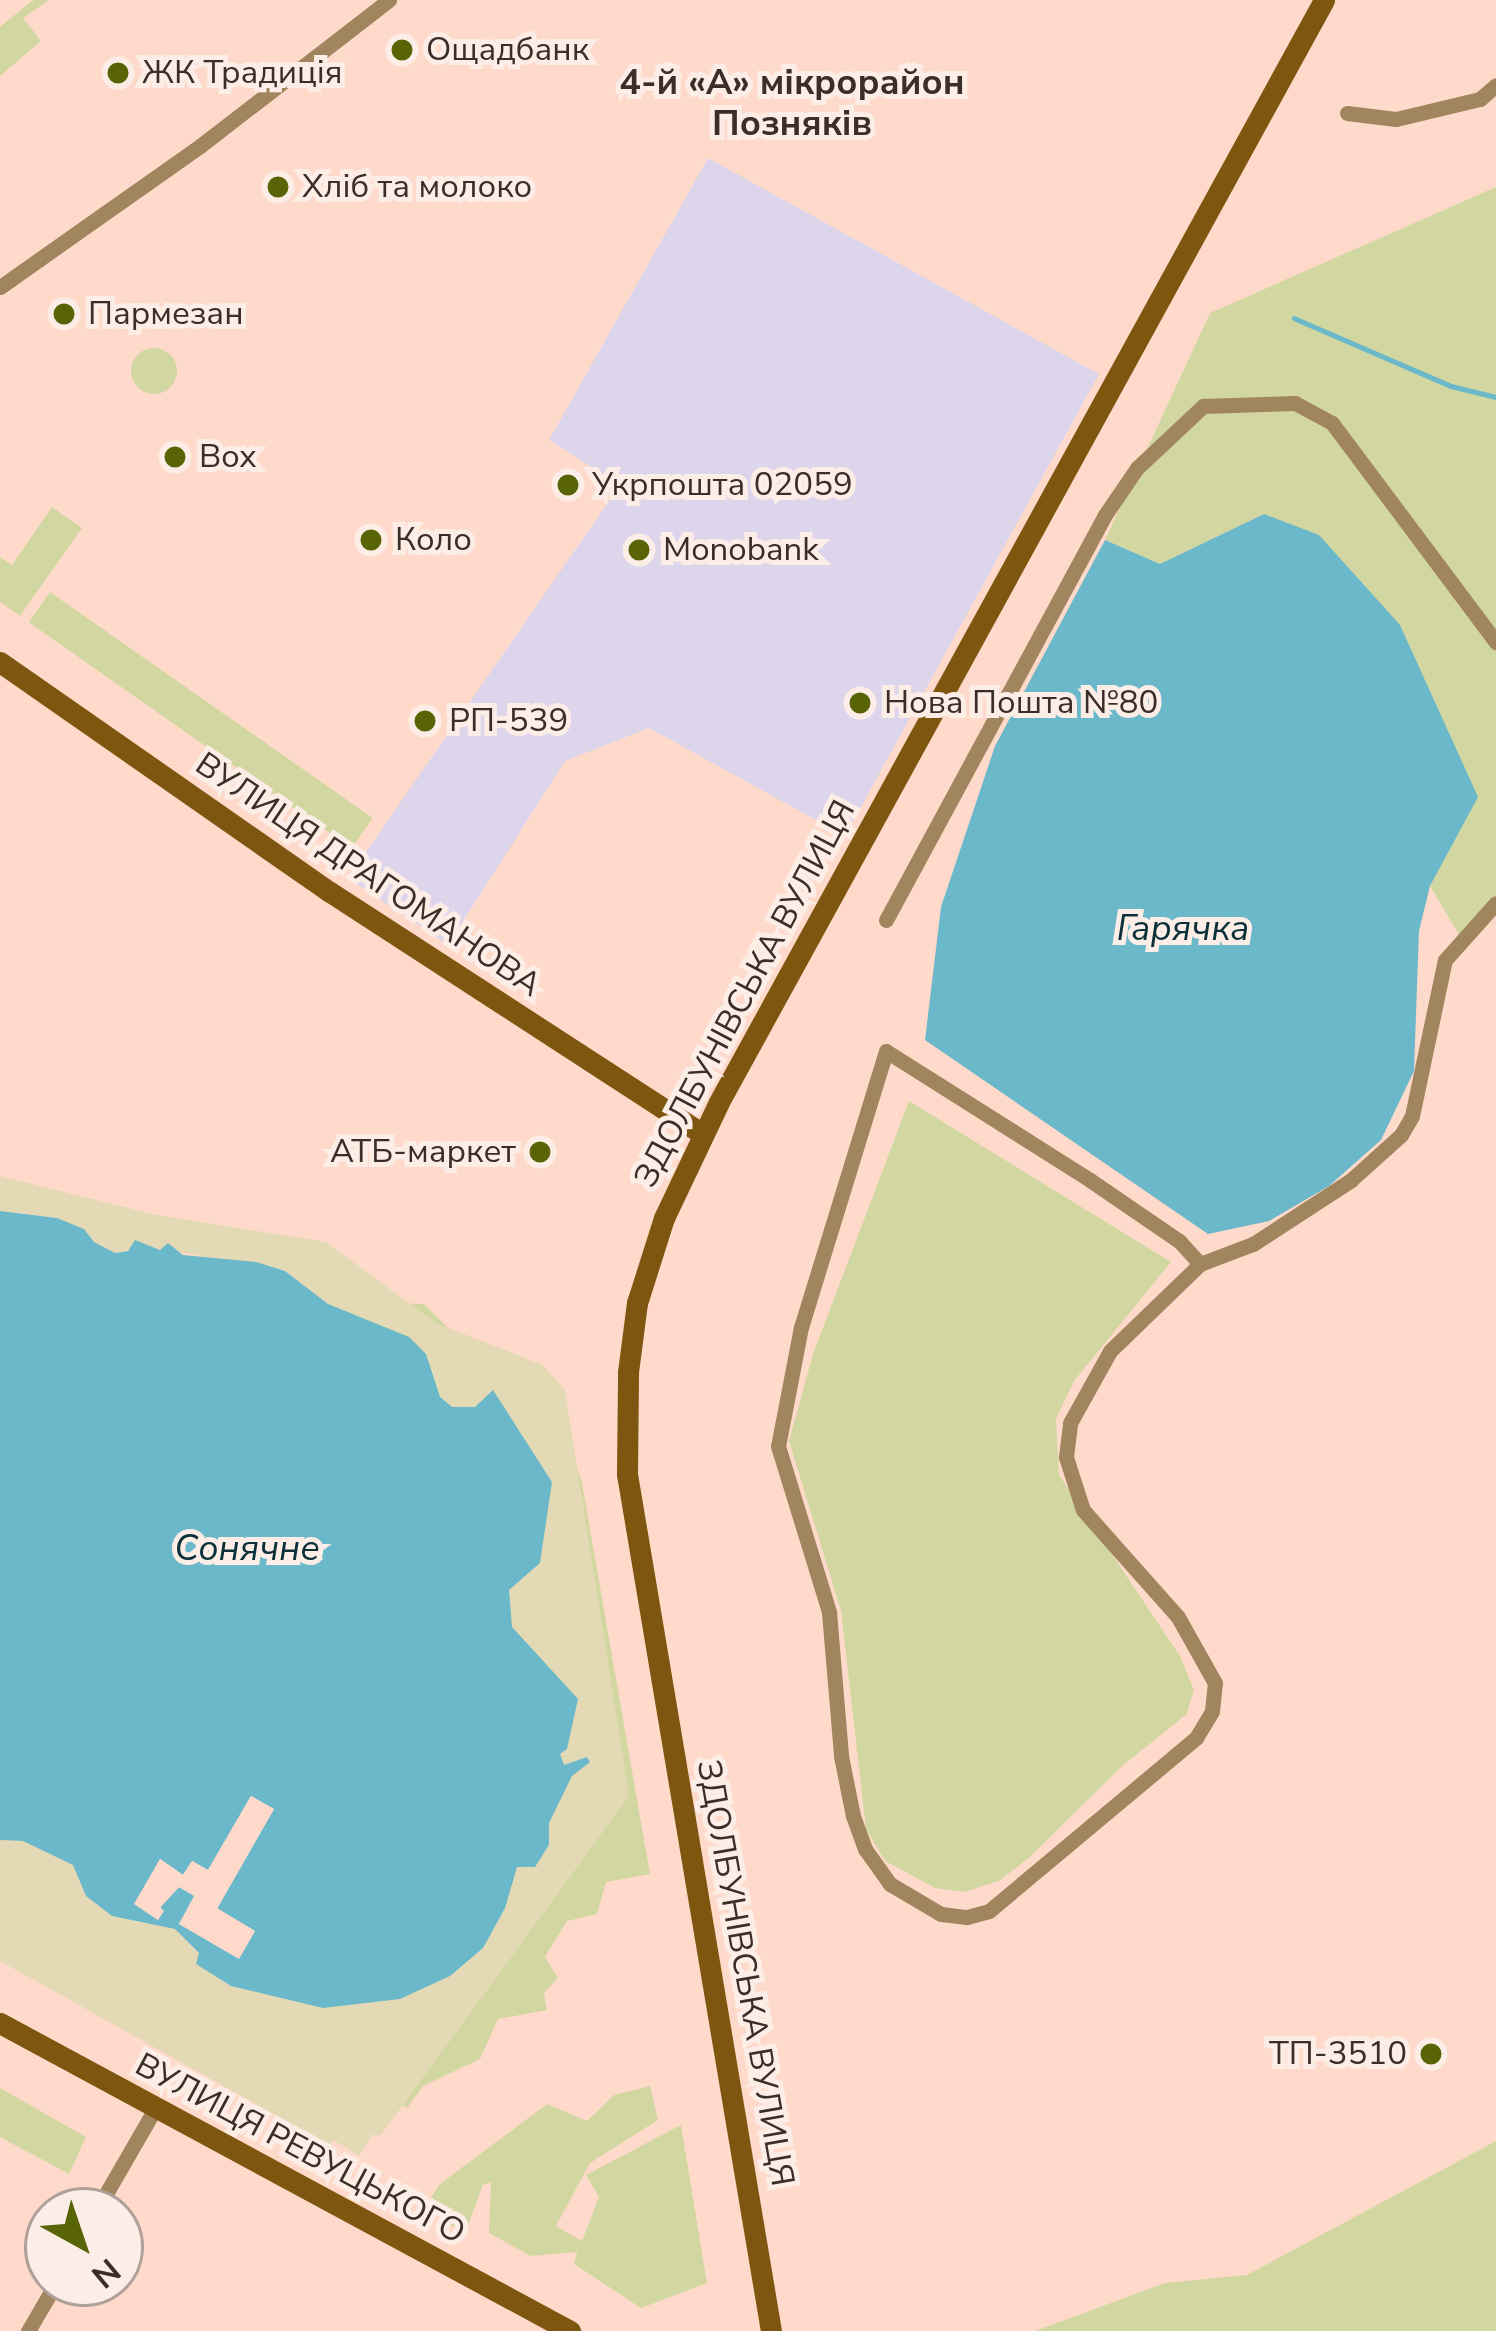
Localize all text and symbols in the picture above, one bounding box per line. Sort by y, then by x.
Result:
place label: Ощадбанк [426,30,589,70]
marker: Ощадбанк [389,37,415,63]
place label: ЖК Традиція [142,53,343,93]
marker: ЖК Традиція [105,60,131,86]
district label: 4-й «А» мікрорайон Позняків [619,60,965,145]
place label: Хліб та молоко [302,167,532,207]
marker: Хліб та молоко [265,174,291,200]
place label: Пармезан [88,294,243,334]
marker: Пармезан [51,301,77,327]
place label: Box [199,437,257,477]
marker: Box [162,444,188,470]
place label: Укрпошта 02059 [592,465,853,505]
marker: Укрпошта 02059 [555,472,581,498]
place label: Коло [395,520,472,560]
marker: Коло [358,527,384,553]
place label: Monobank [663,530,819,570]
marker: Monobank [626,537,652,563]
place label: Нова Пошта №80 [884,683,1158,723]
marker: Нова Пошта №80 [847,690,873,716]
place label: РП-539 [449,701,568,741]
marker: РП-539 [412,708,438,734]
street label: ВУЛИЦЯ ДРАГОМАНОВА [188,745,548,1005]
street label: ЗДОЛБУНІВСЬКА ВУЛИЦЯ [626,794,864,1194]
water label: Гарячка [1117,907,1249,951]
place label: АТБ-маркет [330,1132,516,1172]
marker: АТБ-маркет [527,1139,553,1165]
water label: Сонячне [174,1527,320,1571]
street label: ЗДОЛБУНІВСЬКА ВУЛИЦЯ [688,1757,802,2189]
place label: ТП-3510 [1269,2034,1407,2074]
marker: ТП-3510 [1418,2041,1444,2067]
street label: ВУЛИЦЯ РЕВУЦЬКОГО [128,2045,472,2253]
north arrow [24,2187,144,2307]
text: N [82,2247,129,2298]

